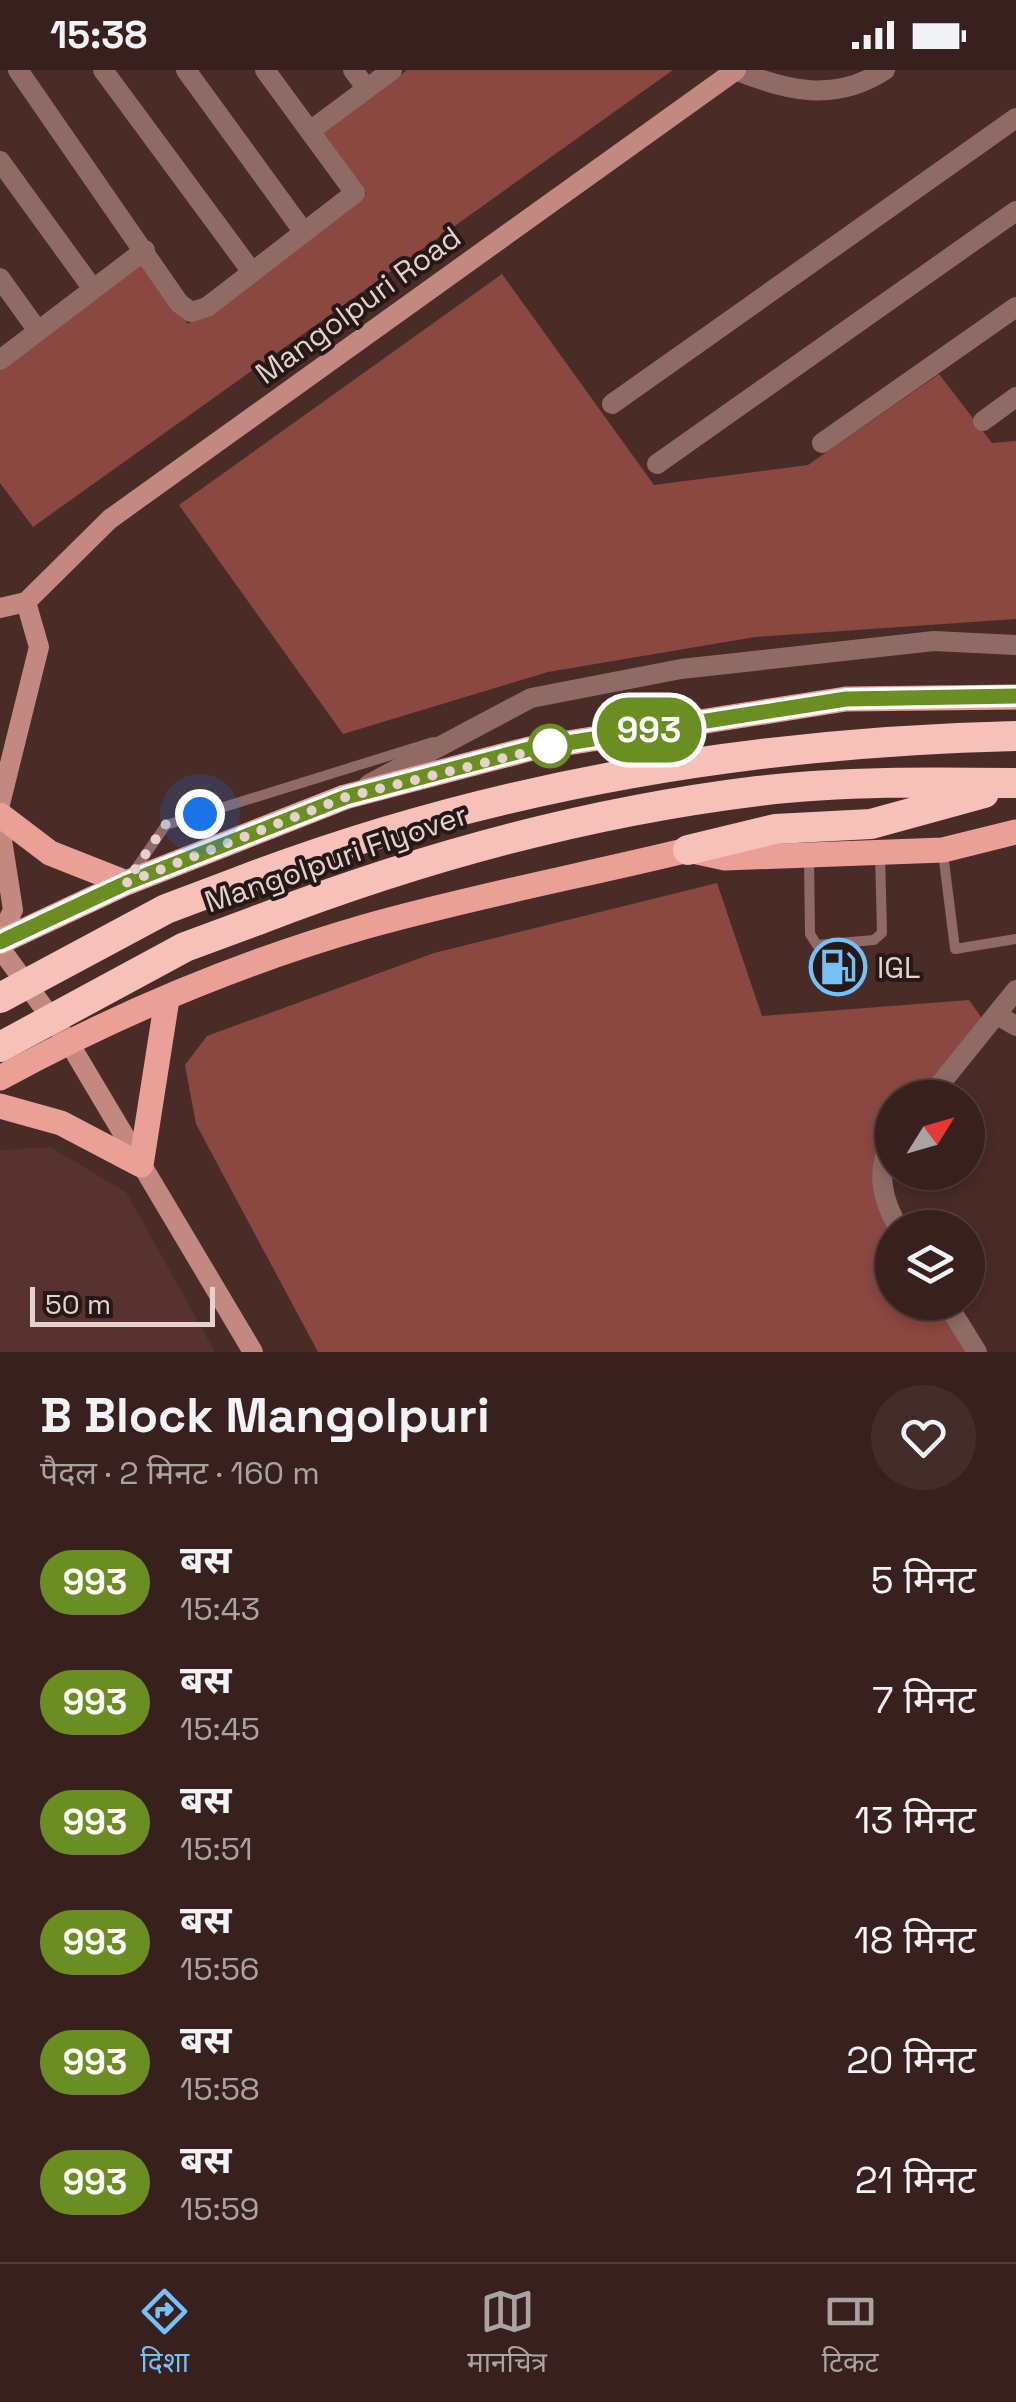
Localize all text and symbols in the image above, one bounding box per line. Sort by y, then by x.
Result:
text: 15:38 [50,11,147,59]
street label: Mangolpuri Road [248,217,468,393]
line badge: 993 [592,698,706,762]
text: 993 [617,708,681,752]
unlabelled marker [529,725,571,767]
your location [175,789,225,839]
street label: Mangolpuri Flyover [200,795,472,921]
fuel station icon: IGL [808,937,868,997]
place label: IGL [877,948,921,987]
north arrow [875,1080,985,1190]
map controls [875,1080,985,1320]
button: layers [875,1210,985,1320]
scale bar [30,1282,215,1326]
text: 50 m [45,1286,111,1322]
text: B Block Mangolpuri [40,1385,490,1446]
button: heart [871,1385,976,1490]
text: पैदल · 2 मिनट · 160 m [40,1453,320,1493]
text: बस [180,1536,232,1584]
text: 5 मिनट [871,1556,976,1604]
text: 993 [63,1560,127,1604]
text: 15:43 [180,1589,260,1629]
text: बस [180,1656,232,1704]
text: 7 मिनट [872,1676,976,1724]
text: 993 [63,1680,127,1724]
text: 15:45 [180,1709,260,1749]
text: बस [180,1776,232,1824]
text: 13 मिनट [855,1796,976,1844]
text: 993 [63,1800,127,1844]
text: 15:51 [180,1829,253,1869]
text: बस [180,1896,232,1944]
text: 18 मिनट [854,1916,976,1964]
text: 993 [63,1920,127,1964]
text: 15:56 [180,1949,259,1989]
text: बस [180,2016,232,2064]
text: 20 मिनट [846,2036,976,2084]
text: 993 [63,2040,127,2084]
text: 15:58 [180,2069,260,2109]
text: बस [180,2136,232,2184]
text: 21 मिनट [855,2156,976,2204]
text: 993 [63,2160,127,2204]
text: 15:59 [180,2189,259,2229]
tab: दिशा [137,2284,192,2383]
tab: मानचित्र [467,2284,547,2383]
tab: टिकट [822,2284,879,2383]

